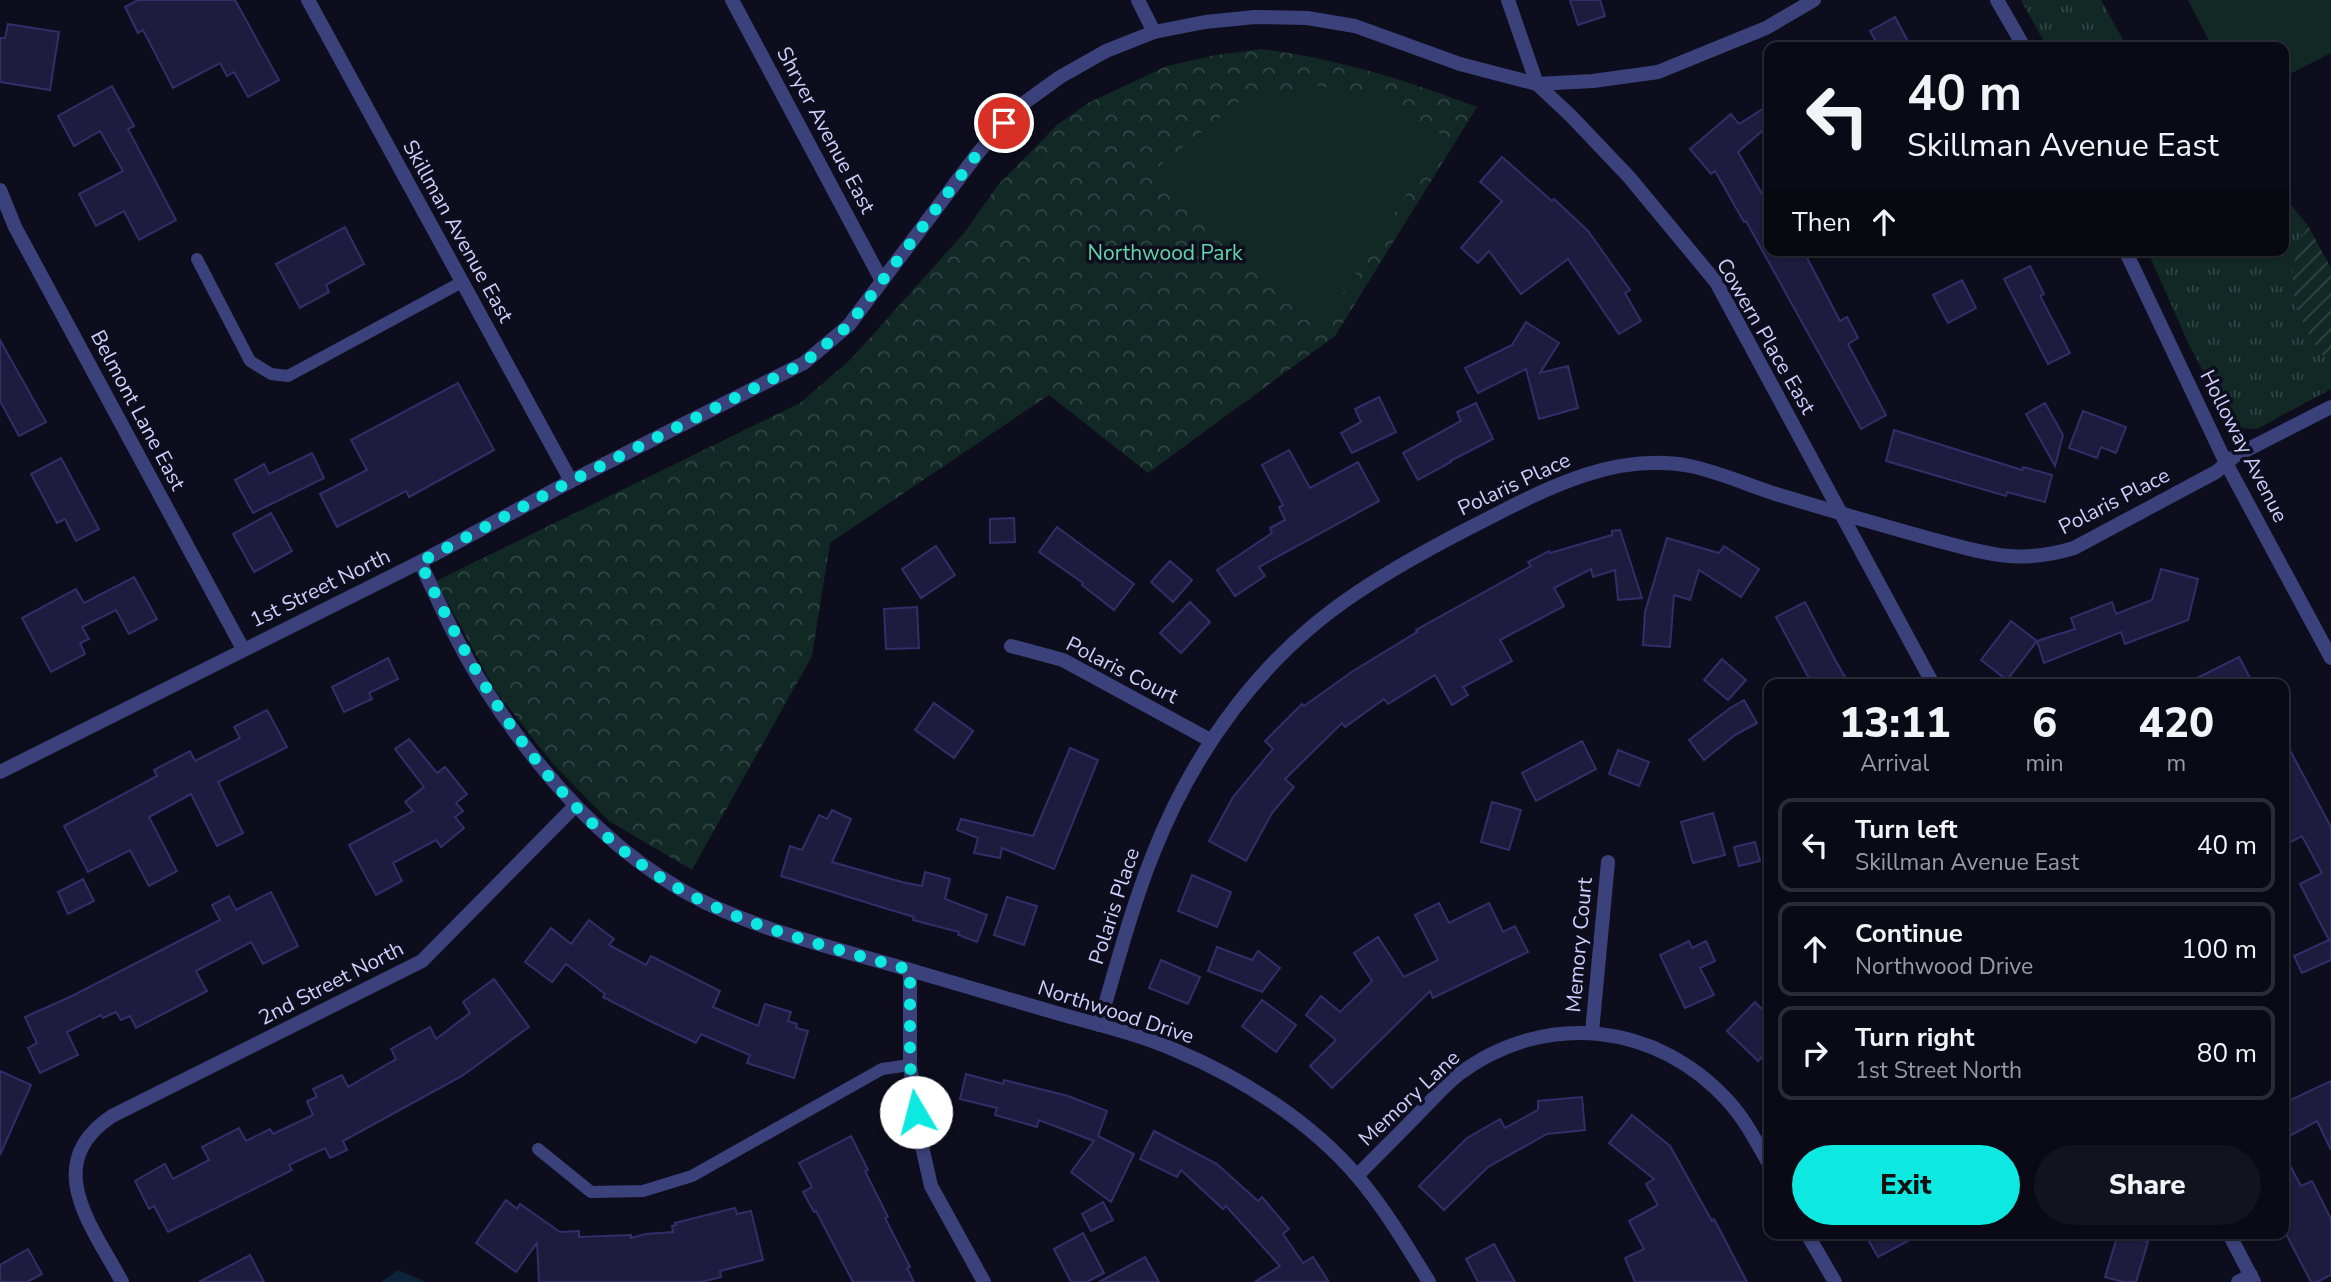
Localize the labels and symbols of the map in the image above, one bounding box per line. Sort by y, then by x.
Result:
street label: Shryer Avenue East [770,42,882,219]
pin [974,93,1034,153]
street label: Skillman Avenue East [396,135,520,328]
park label: Northwood Park [1088,239,1243,267]
street label: Cowern Place East [1710,253,1822,420]
street label: Belmont Lane East [84,325,192,496]
street label: Holloway Avenue [2193,365,2295,527]
street label: Polaris Place [1453,446,1575,522]
street label: Polaris Place [2054,461,2174,541]
street label: 1st Street North [245,542,395,634]
street label: Polaris Court [1061,630,1183,710]
street label: Polaris Place [1082,844,1146,968]
street label: Memory Court [1559,876,1599,1014]
street label: 2nd Street North [254,934,408,1032]
street label: Northwood Drive [1034,974,1198,1050]
street label: Memory Lane [1352,1044,1466,1152]
position arrow [879,1075,953,1149]

